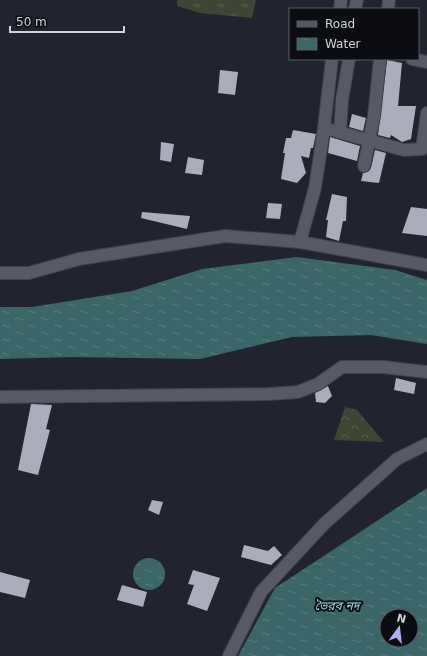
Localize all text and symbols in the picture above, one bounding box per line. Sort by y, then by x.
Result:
scale bar [10,8,124,34]
legend [289,8,419,60]
text: 50 m [16,15,47,29]
text: Road [325,17,355,31]
text: Water [325,37,361,51]
water label: ভৈরব নদ [315,599,362,613]
north arrow [379,608,419,648]
text: N [395,611,408,626]

